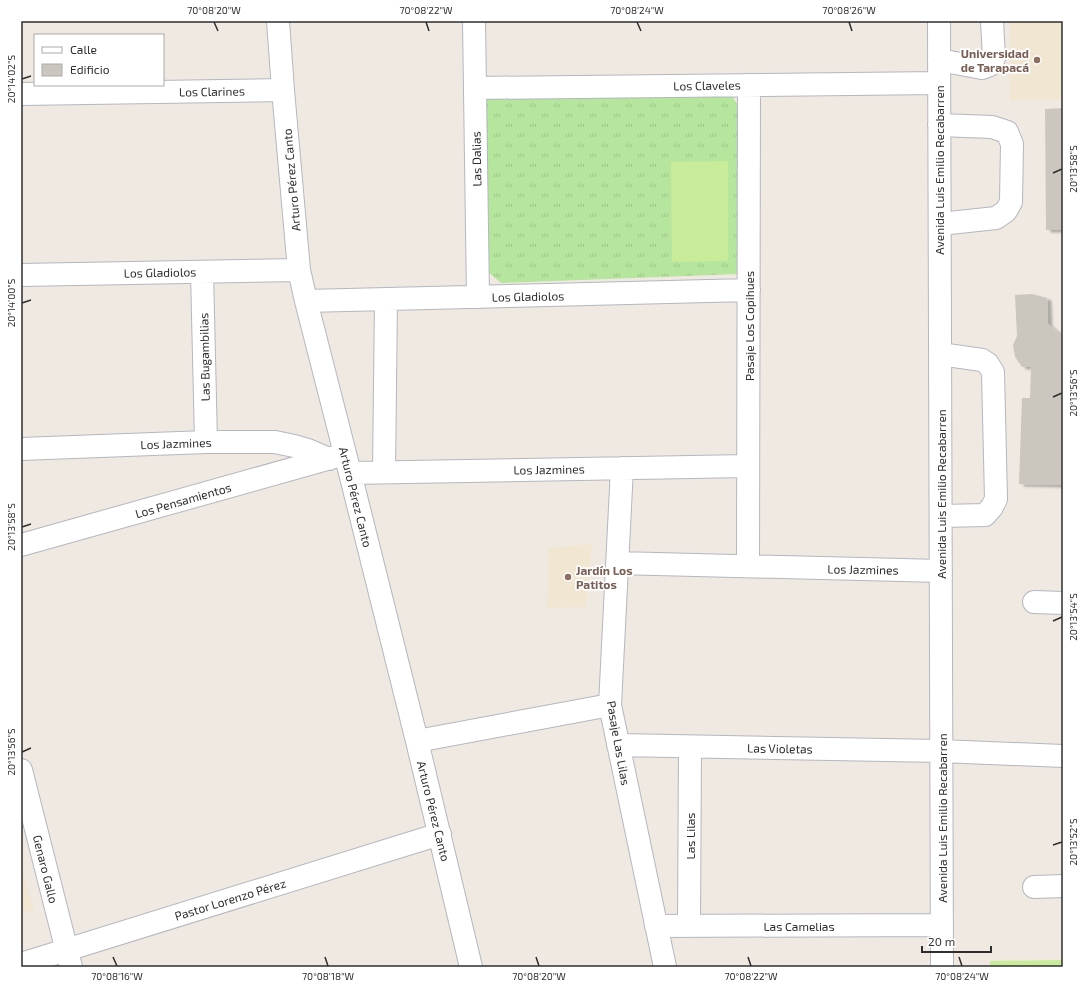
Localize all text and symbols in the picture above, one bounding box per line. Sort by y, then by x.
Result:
text: 70°08'20"W [187,4,241,16]
text: 70°08'22"W [399,4,453,16]
text: 70°08'24"W [610,4,664,16]
text: 70°08'26"W [822,4,876,16]
legend [34,34,164,86]
text: Calle [70,42,97,56]
place label: Universidad de Tarapacá [961,46,1029,74]
text: 20°14'02"S [5,54,17,103]
marker: Universidad de Tarapacá [1032,55,1042,65]
text: Edificio [70,62,110,76]
street label: Los Claveles [673,77,741,93]
street label: Los Clarines [179,83,245,99]
street label: Avenida Luis Emilio Recabarren [932,85,946,255]
street label: Arturo Pérez Canto [280,128,302,232]
street label: Las Dalias [469,131,483,187]
text: 20°13'58"S [1067,145,1079,193]
street label: Los Gladiolos [124,264,196,280]
street label: Pasaje Los Copihues [742,271,757,381]
text: 20°14'00"S [5,278,17,327]
street label: Los Gladiolos [492,288,564,304]
street label: Las Bugambilias [196,313,212,401]
text: 20°13'56"S [1067,369,1079,417]
street label: Avenida Luis Emilio Recabarren [934,409,948,579]
street label: Los Jazmines [140,435,212,451]
street label: Arturo Pérez Canto [337,445,375,549]
street label: Los Jazmines [513,461,585,477]
street label: Los Pensamientos [133,480,233,520]
text: 20°13'58"S [5,503,17,551]
street label: Los Jazmines [827,561,899,577]
place label: Jardín Los Patitos [576,563,633,591]
marker: Jardín Los Patitos [563,572,573,582]
text: 20°13'54"S [1067,593,1079,641]
street label: Pasaje Las Lilas [604,700,633,786]
text: 20°13'56"S [5,728,17,776]
street label: Avenida Luis Emilio Recabarren [935,733,949,903]
street label: Las Violetas [747,740,813,756]
street label: Arturo Pérez Canto [415,759,453,863]
street label: Las Lilas [683,813,697,859]
text: 20°13'52"S [1067,818,1079,866]
street label: Genaro Gallo [31,833,61,905]
street label: Pastor Lorenzo Pérez [173,875,287,923]
street label: Las Camelias [763,919,835,933]
scale bar [922,928,991,954]
text: 20 m [928,934,955,948]
text: 70°08'16"W [91,970,143,982]
text: 70°08'18"W [302,970,355,982]
text: 70°08'20"W [512,970,566,982]
text: 70°08'22"W [724,970,778,982]
text: 70°08'24"W [935,970,989,982]

